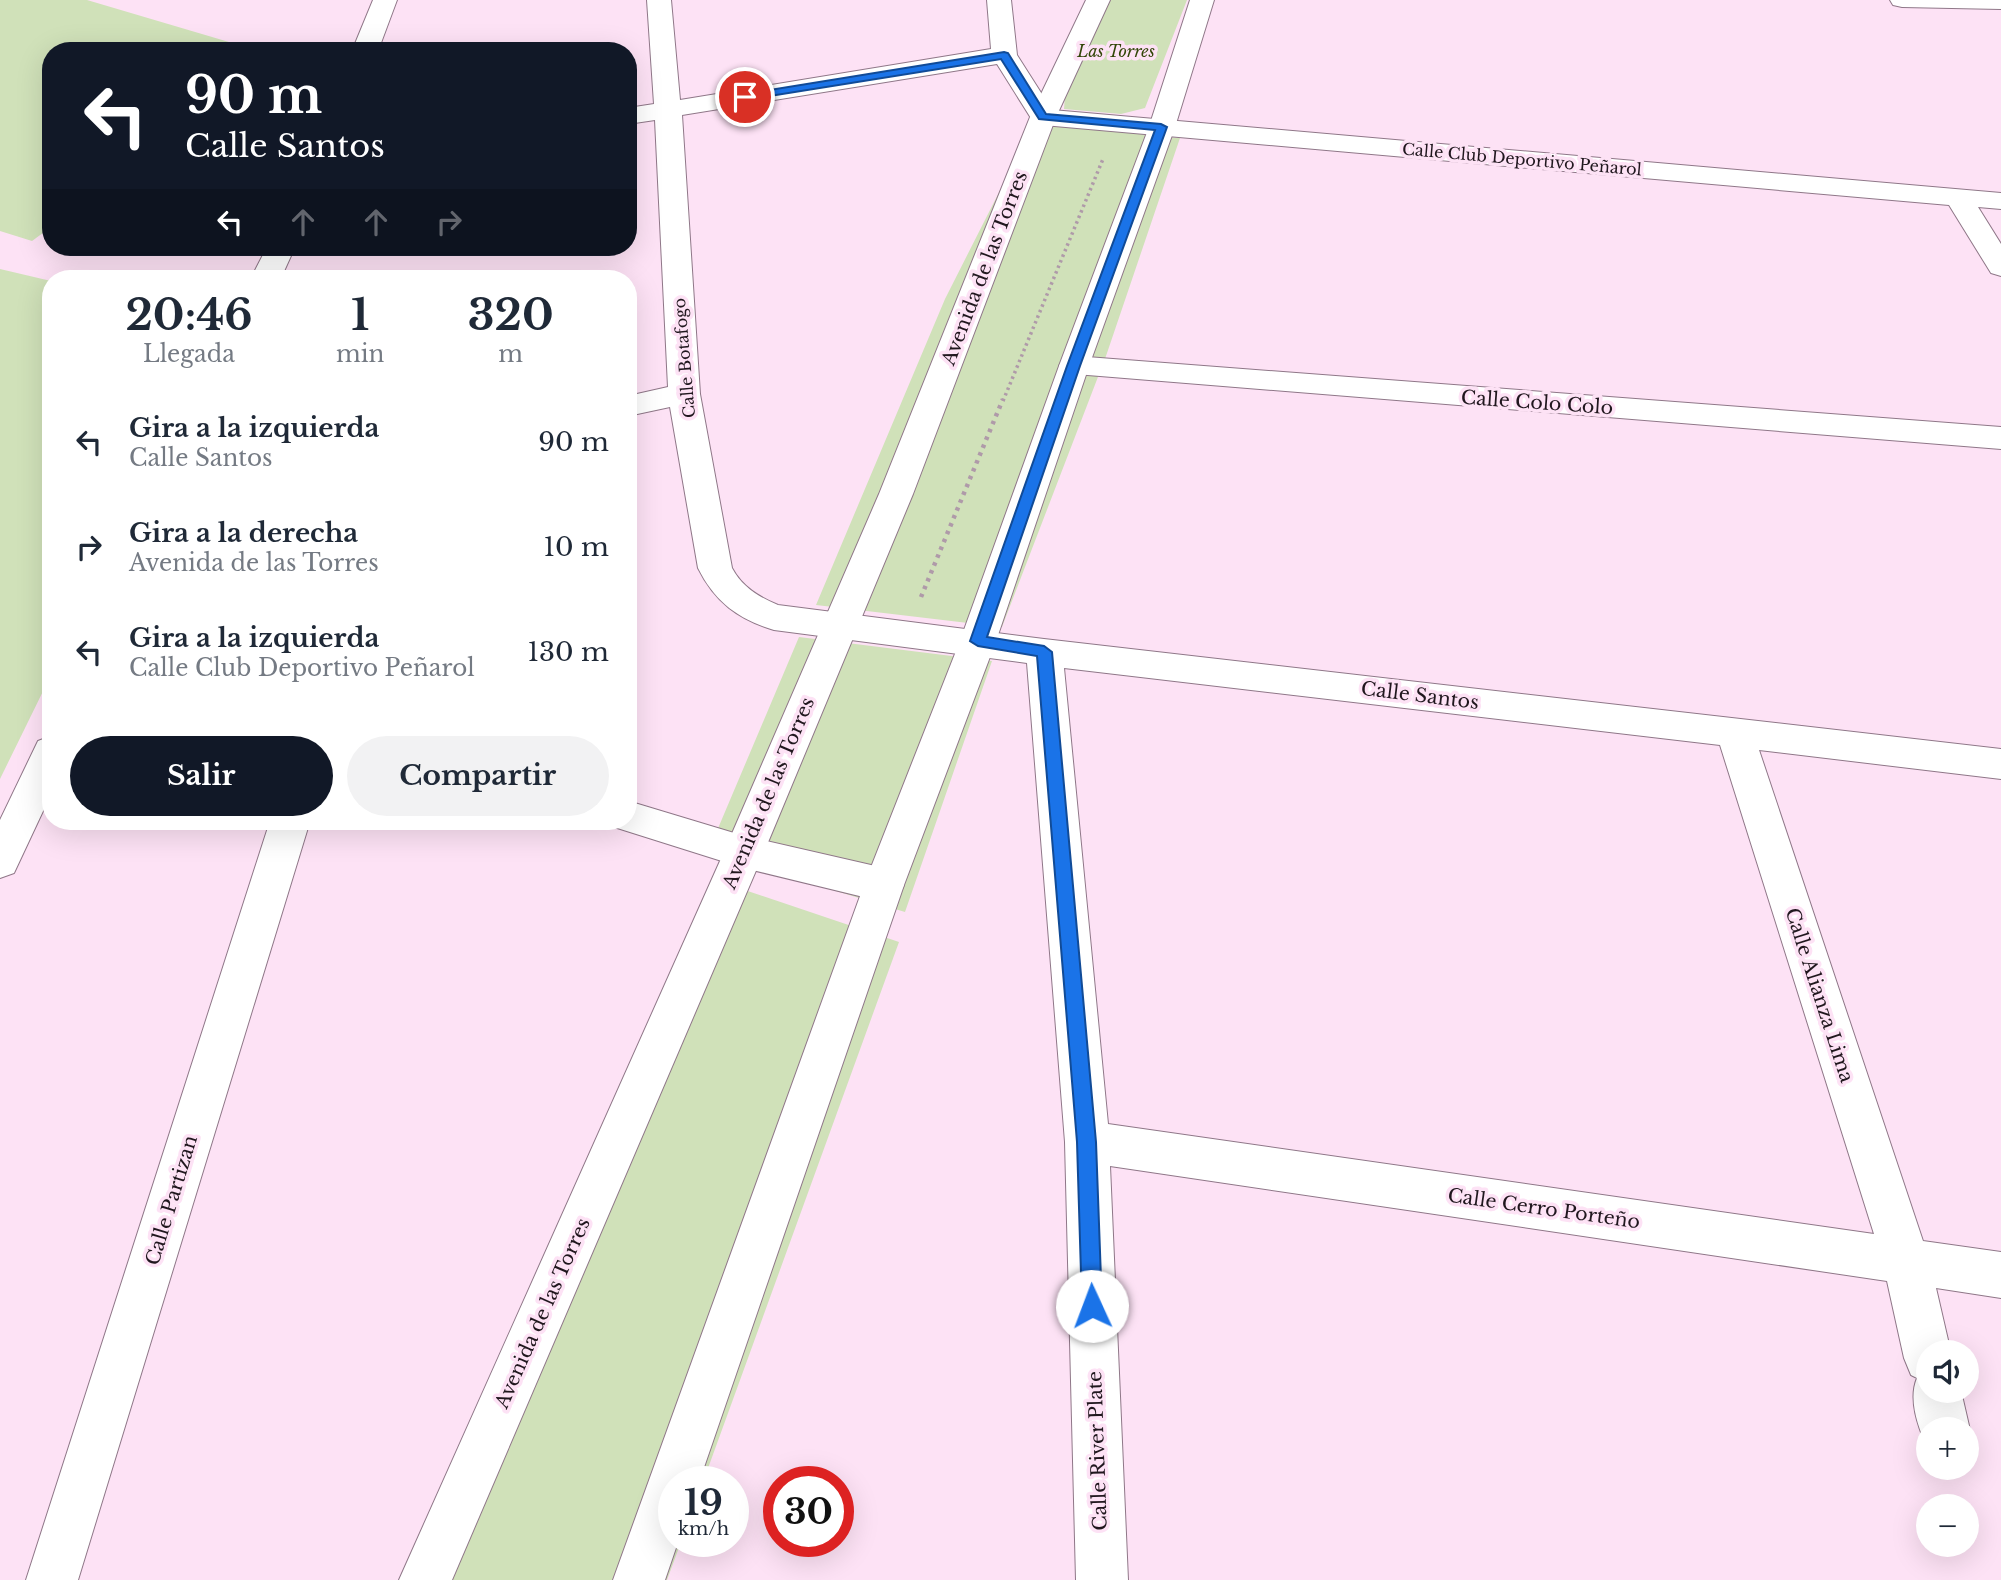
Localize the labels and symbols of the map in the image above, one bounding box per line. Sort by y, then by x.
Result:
park label: Las Torres [1076,41,1155,61]
pin [715,67,775,127]
street label: Calle Club Deportivo Peñarol [1401,139,1643,179]
street label: Avenida de las Torres [936,168,1032,369]
street label: Calle Botafogo [669,297,699,419]
street label: Calle Colo Colo [1460,386,1614,419]
street label: Calle Santos [1360,677,1480,714]
street label: Avenida de las Torres [717,694,819,894]
street label: Calle Alianza Lima [1780,905,1859,1086]
street label: Calle Partizan [141,1132,202,1268]
street label: Calle Cerro Porteño [1446,1184,1642,1233]
street label: Avenida de las Torres [490,1214,595,1413]
position arrow [1055,1269,1129,1343]
street label: Calle River Plate [1083,1371,1112,1531]
speed limit sign: 30 [763,1466,854,1557]

